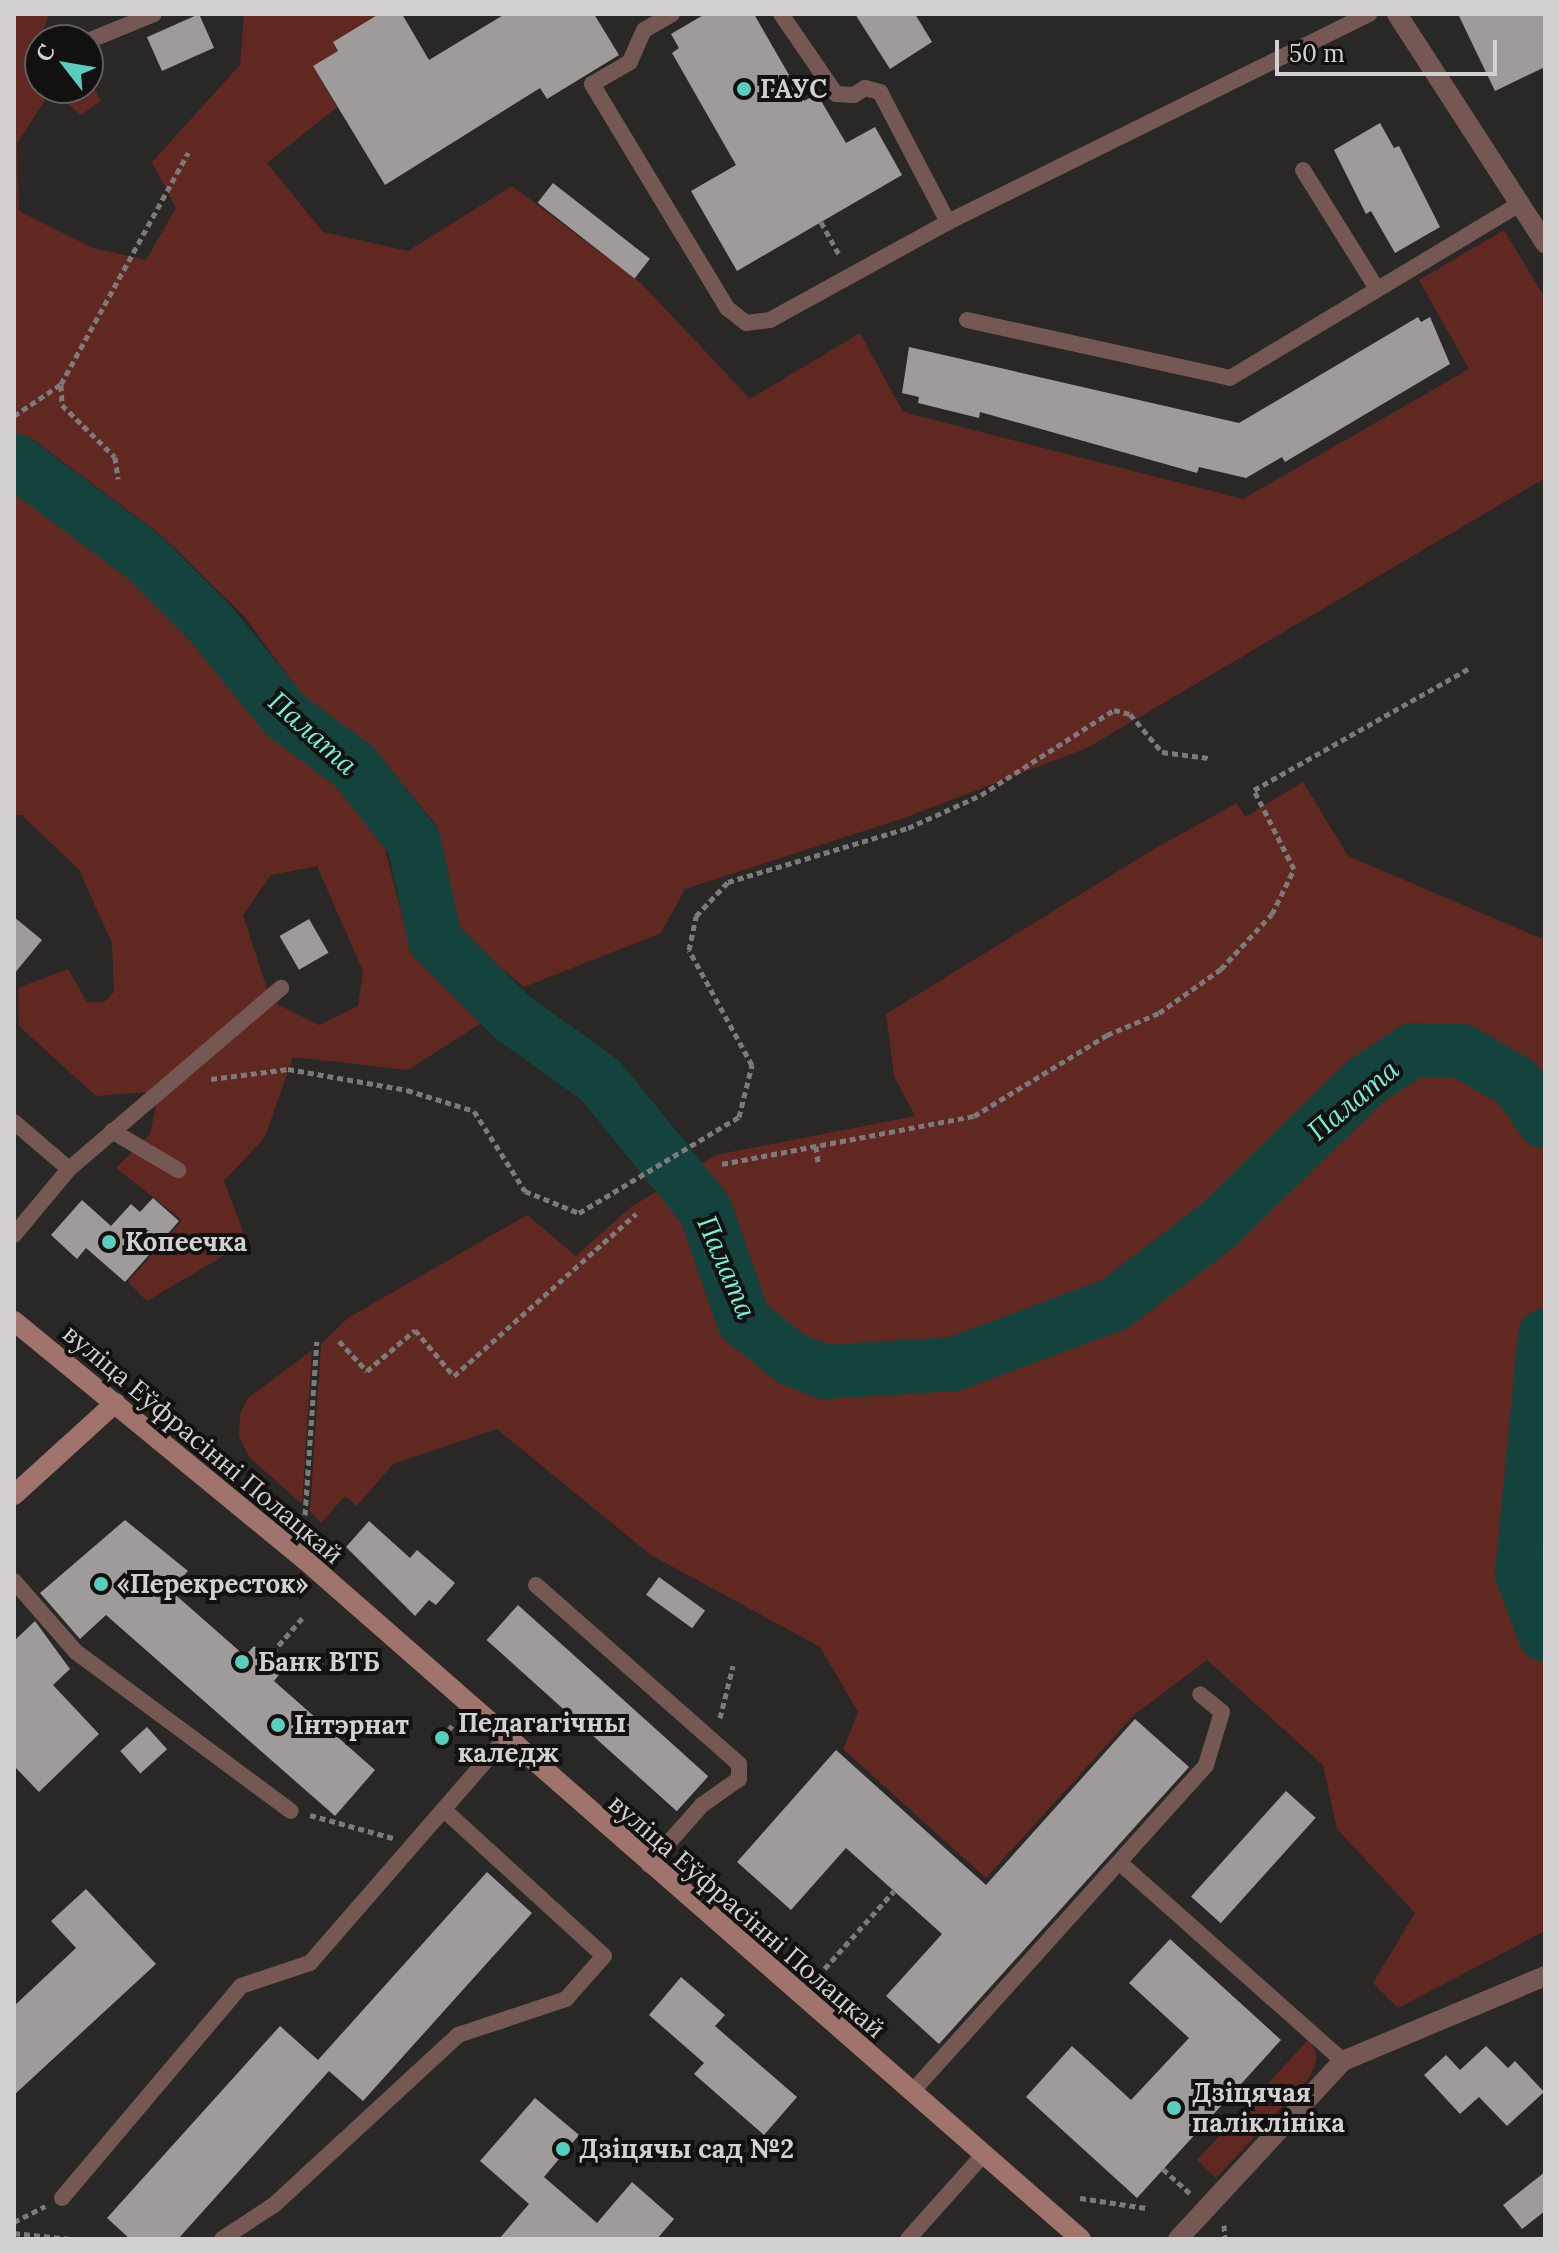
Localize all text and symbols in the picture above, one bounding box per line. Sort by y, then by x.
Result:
north arrow [24,24,104,104]
scale bar [1279,24,1501,74]
text: 50 m [1289,38,1345,69]
text: С [29,39,61,66]
place label: ГАУС [760,73,827,105]
marker: ГАУС [735,80,753,98]
water label: Палата [262,684,364,782]
water label: Палата [1301,1052,1405,1148]
water label: Палата [690,1211,764,1323]
place label: Копеечка [125,1226,247,1258]
marker: Копеечка [100,1233,118,1251]
street label: вуліца Еўфрасінні Полацкай [57,1318,349,1570]
place label: «Перекресток» [117,1568,308,1600]
marker: «Перекресток» [92,1575,110,1593]
place label: Банк ВТБ [258,1646,380,1678]
marker: Банк ВТБ [233,1653,251,1671]
place label: Педагагічны каледж [458,1707,626,1768]
place label: Інтэрнат [294,1709,409,1741]
marker: Інтэрнат [269,1716,287,1734]
marker: Педагагічны каледж [433,1729,451,1747]
street label: вуліца Еўфрасінні Полацкай [603,1788,891,2044]
place label: Дзіцячая паліклініка [1192,2077,1345,2138]
marker: Дзіцячая паліклініка [1163,2097,1185,2119]
place label: Дзіцячы сад №2 [579,2133,794,2165]
marker: Дзіцячы сад №2 [554,2140,572,2158]

